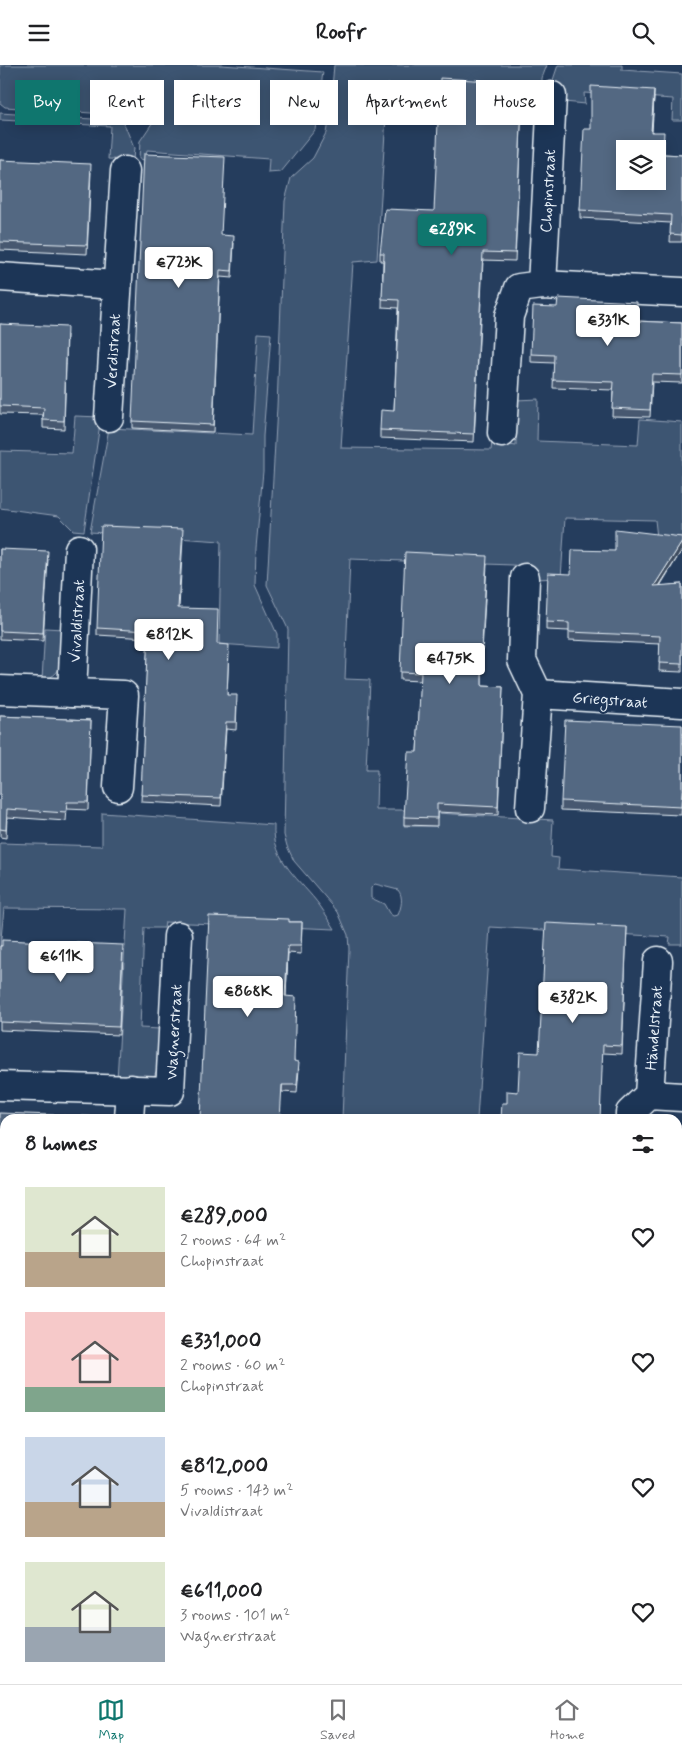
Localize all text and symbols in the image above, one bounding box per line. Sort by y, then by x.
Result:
icon: menu [25,19,53,47]
text: Roofr [316,19,366,47]
icon: search [629,19,657,47]
chip: Buy [15,80,80,125]
chip: Rent [90,80,164,125]
chip: Filters [174,80,260,125]
chip: New [270,80,338,125]
chip: Apartment [348,80,466,125]
chip: House [476,80,554,125]
map controls [616,140,666,190]
button: layers [616,140,666,190]
street label: Chopinstraat [536,149,561,233]
pin: €289K [417,213,487,256]
text: €289K [429,219,475,240]
pin: €723K [144,247,214,289]
text: €723K [156,252,202,273]
pin: €331K [573,305,643,347]
text: €331K [587,310,629,331]
street label: Verdistraat [101,313,126,389]
street label: Vivaldistraat [65,579,90,663]
pin: €812K [134,619,204,661]
text: €812K [145,624,193,645]
pin: €475K [415,643,485,685]
text: €475K [426,648,474,669]
street label: Griegstraat [571,687,648,715]
pin: €611K [26,941,96,983]
text: €611K [39,946,83,967]
pin: €868K [213,975,283,1018]
text: €868K [224,981,272,1002]
pin: €382K [538,981,608,1024]
street label: Wagnerstraat [162,984,188,1081]
street label: Händelstraat [641,985,668,1071]
text: €382K [549,987,597,1008]
text: 8 homes [25,1130,97,1158]
icon: filters [629,1130,657,1158]
text: €289,000 [180,1202,268,1230]
icon: home [65,1207,125,1267]
icon: heart [629,1223,657,1251]
text: 2 rooms · 64 m² [180,1230,286,1251]
text: Chopinstraat [180,1251,264,1272]
text: €331,000 [180,1327,261,1355]
icon: home [65,1332,125,1392]
icon: heart [629,1348,657,1376]
text: 2 rooms · 60 m² [180,1355,285,1376]
text: Chopinstraat [180,1376,264,1397]
text: €812,000 [180,1452,268,1480]
icon: home [65,1457,125,1517]
icon: heart [629,1473,657,1501]
text: 5 rooms · 143 m² [180,1480,293,1501]
text: Vivaldistraat [180,1501,263,1522]
text: €611,000 [180,1577,263,1605]
icon: home [65,1582,125,1642]
icon: heart [629,1598,657,1626]
text: 3 rooms · 101 m² [180,1605,290,1626]
text: Wagnerstraat [180,1626,276,1647]
tab: Map [97,1696,125,1744]
tab: Saved [320,1696,355,1744]
tab: Home [550,1696,585,1744]

